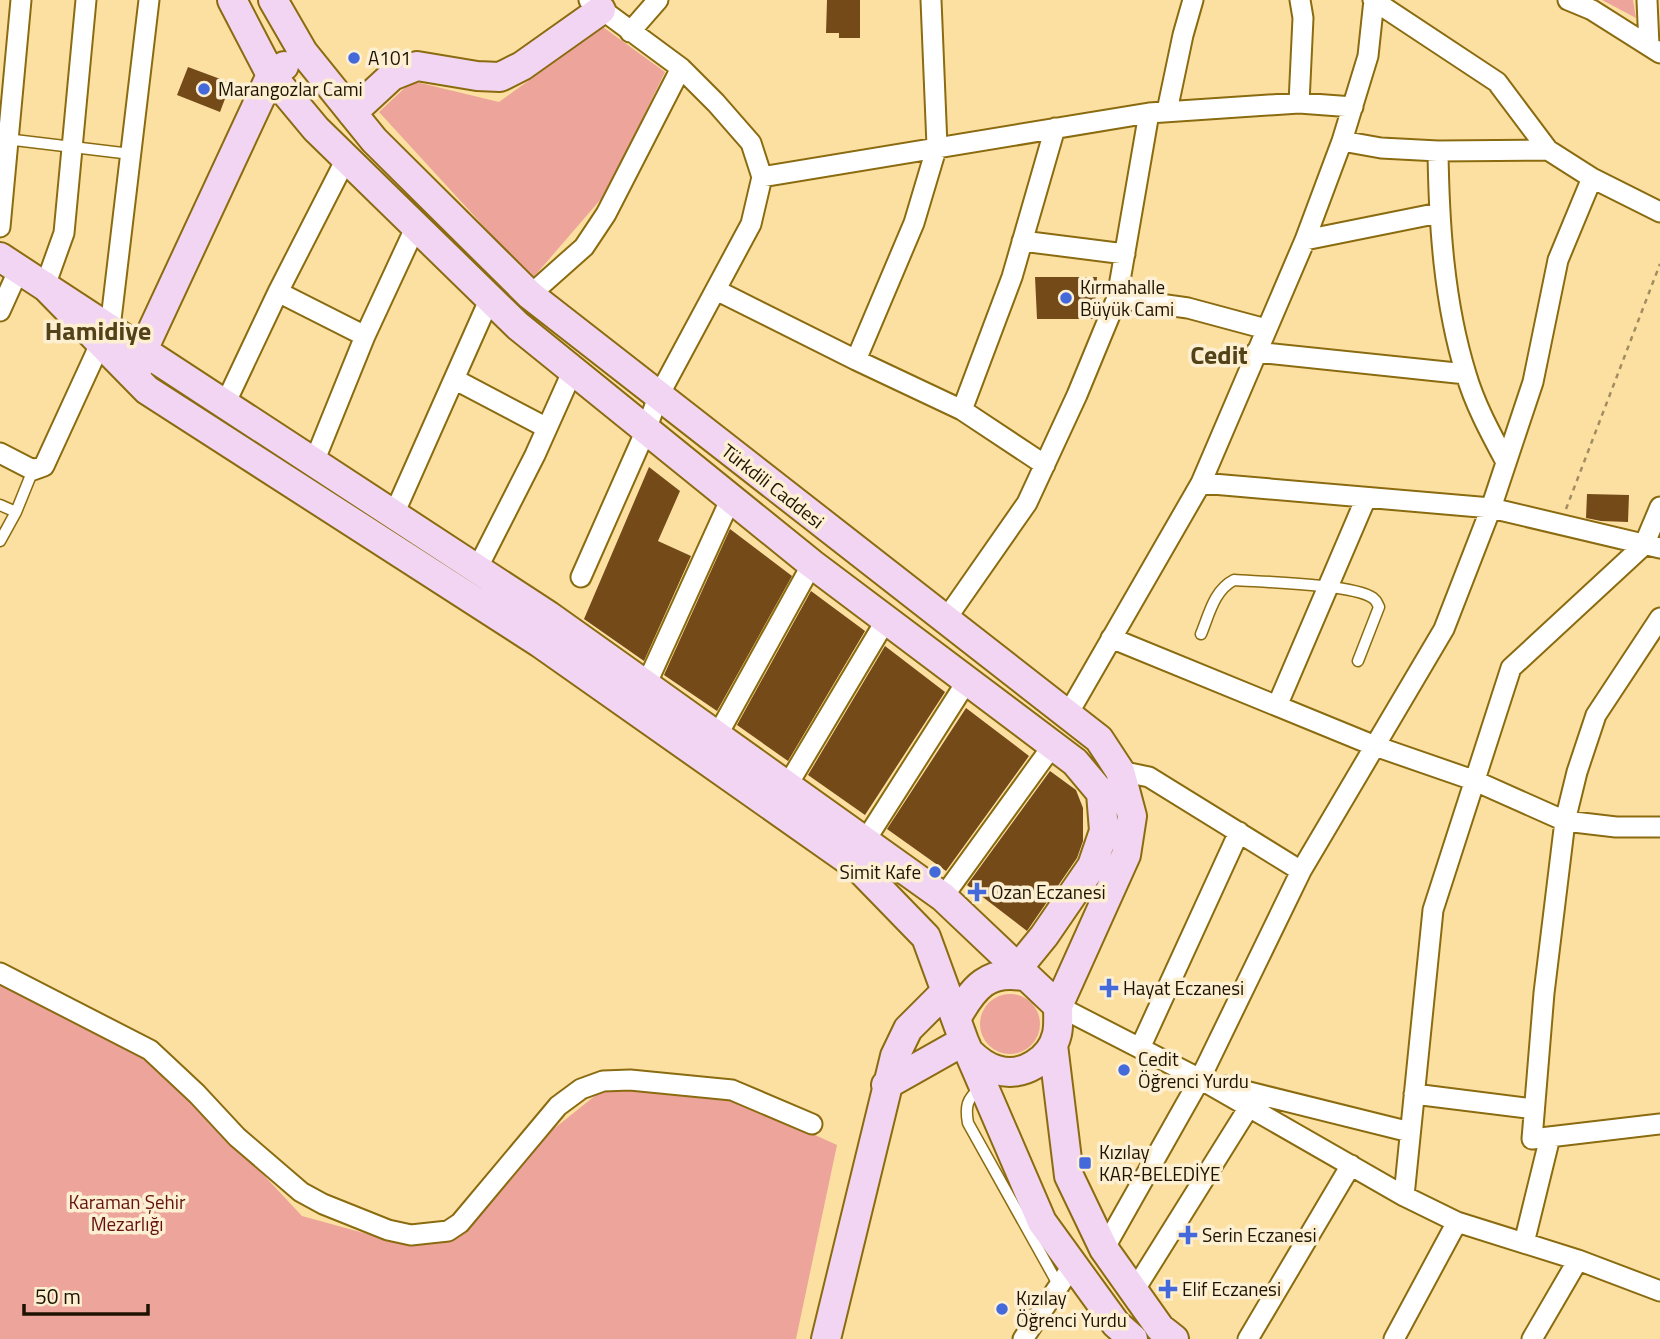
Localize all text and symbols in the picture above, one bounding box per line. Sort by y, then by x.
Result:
place label: A101 [368,43,411,72]
marker: A101 [346,50,362,66]
place label: Marangozlar Cami [218,74,363,103]
marker: Marangozlar Cami [196,81,212,97]
place label: Kırmahalle Büyük Cami [1080,272,1174,323]
marker: Kırmahalle Büyük Cami [1058,290,1074,306]
district label: Hamidiye [45,311,151,350]
district label: Cedit [1190,335,1248,374]
street label: Türkdili Caddesi [716,436,831,535]
place label: Simit Kafe [840,857,921,886]
marker: Simit Kafe [927,864,943,880]
place label: Ozan Eczanesi [991,877,1106,906]
marker: Ozan Eczanesi [969,884,985,900]
place label: Hayat Eczanesi [1123,973,1244,1002]
marker: Hayat Eczanesi [1101,980,1117,996]
place label: Cedit Öğrenci Yurdu [1138,1044,1249,1095]
marker: Cedit Öğrenci Yurdu [1116,1062,1132,1078]
place label: Kızılay KAR-BELEDİYE [1099,1137,1220,1188]
marker: Kızılay KAR-BELEDİYE [1077,1155,1093,1171]
park label: Karaman Şehir Mezarlığı [68,1187,186,1238]
place label: Serin Eczanesi [1202,1220,1317,1249]
marker: Serin Eczanesi [1180,1227,1196,1243]
scale bar [24,1272,149,1316]
place label: Elif Eczanesi [1182,1274,1281,1303]
text: 50 m [35,1280,81,1312]
marker: Elif Eczanesi [1160,1281,1176,1297]
place label: Kızılay Öğrenci Yurdu [1016,1283,1127,1334]
marker: Kızılay Öğrenci Yurdu [994,1301,1010,1317]

